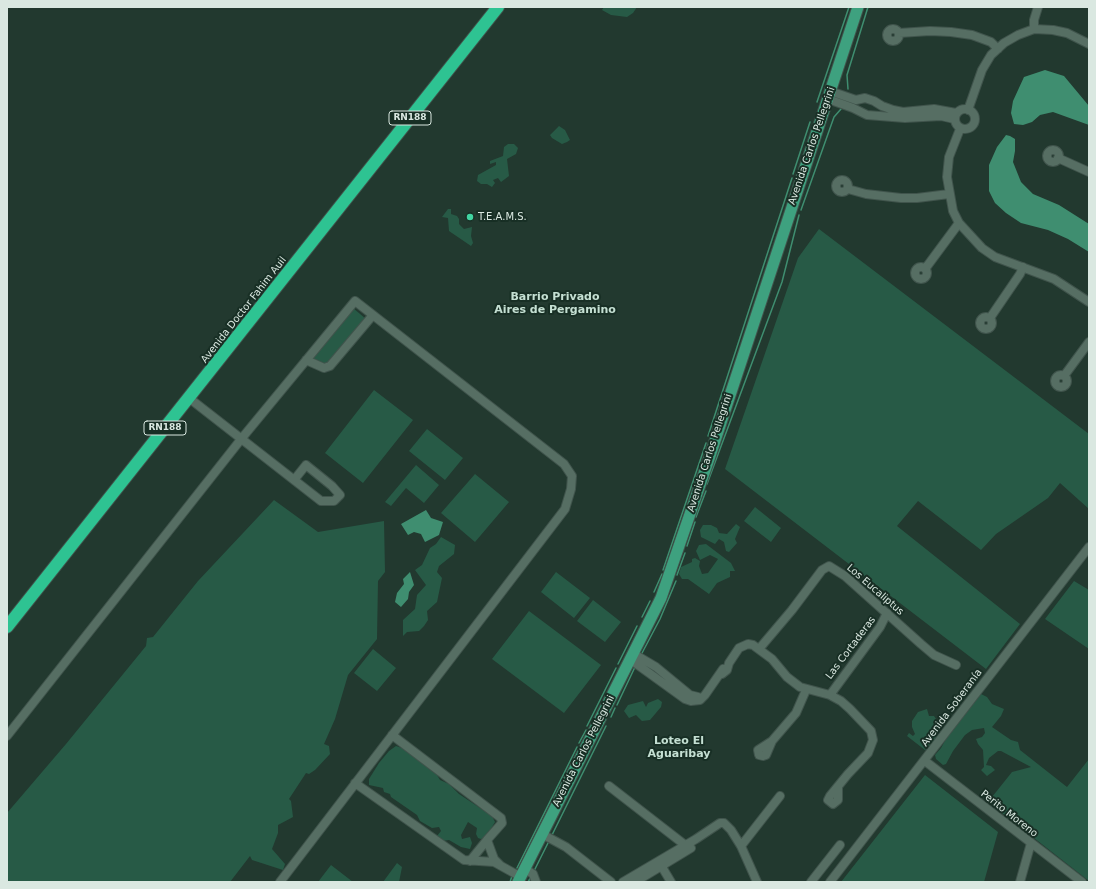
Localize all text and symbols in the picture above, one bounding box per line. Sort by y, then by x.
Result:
street label: Avenida Carlos Pellegrini [786,86,838,206]
road number: RN188 [389,111,431,125]
place label: T.E.A.M.S. [478,211,527,223]
marker: T.E.A.M.S. [465,212,475,222]
street label: Avenida Doctor Fahim Auil [199,255,289,365]
district label: Barrio Privado Aires de Pergamino [494,290,616,316]
street label: Avenida Carlos Pellegrini [685,392,735,514]
road number: RN188 [144,421,186,435]
street label: Los Eucaliptus [844,562,906,618]
street label: Las Cortaderas [824,614,878,682]
street label: Avenida Soberanía [919,667,985,749]
street label: Avenida Carlos Pellegrini [551,693,617,809]
district label: Loteo El Aguaribay [648,734,710,760]
street label: Perito Moreno [978,788,1040,840]

